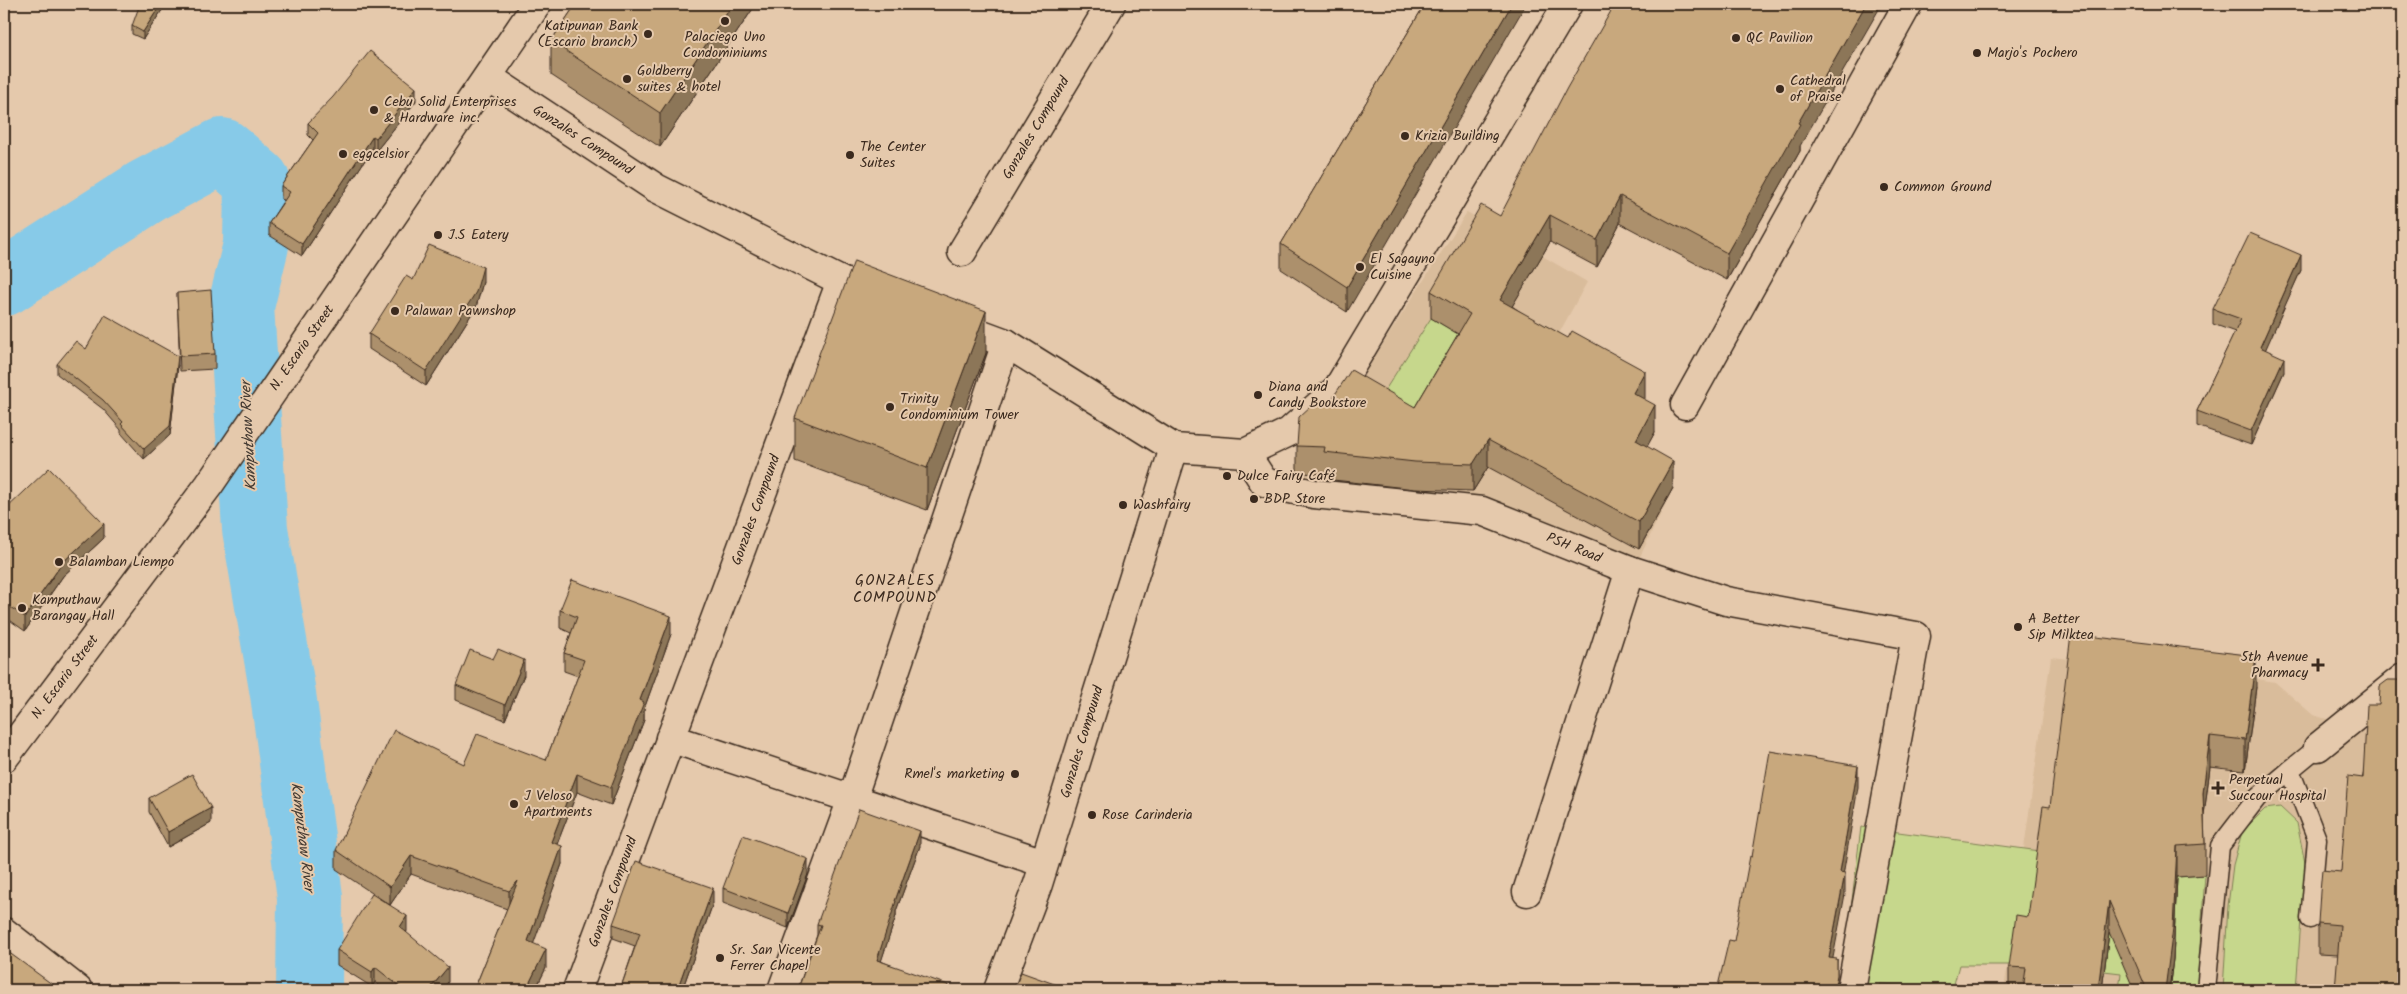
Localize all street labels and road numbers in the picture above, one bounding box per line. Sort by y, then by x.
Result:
street label: Gonzales Compound [997,72,1076,184]
street label: Gonzales Compound [528,99,639,181]
street label: N. Escario Street [264,300,340,396]
street label: Gonzales Compound [726,451,787,568]
street label: PSH Road [1543,527,1606,569]
street label: N. Escario Street [26,630,104,724]
street label: Gonzales Compound [1054,682,1110,801]
street label: Gonzales Compound [583,833,644,950]

